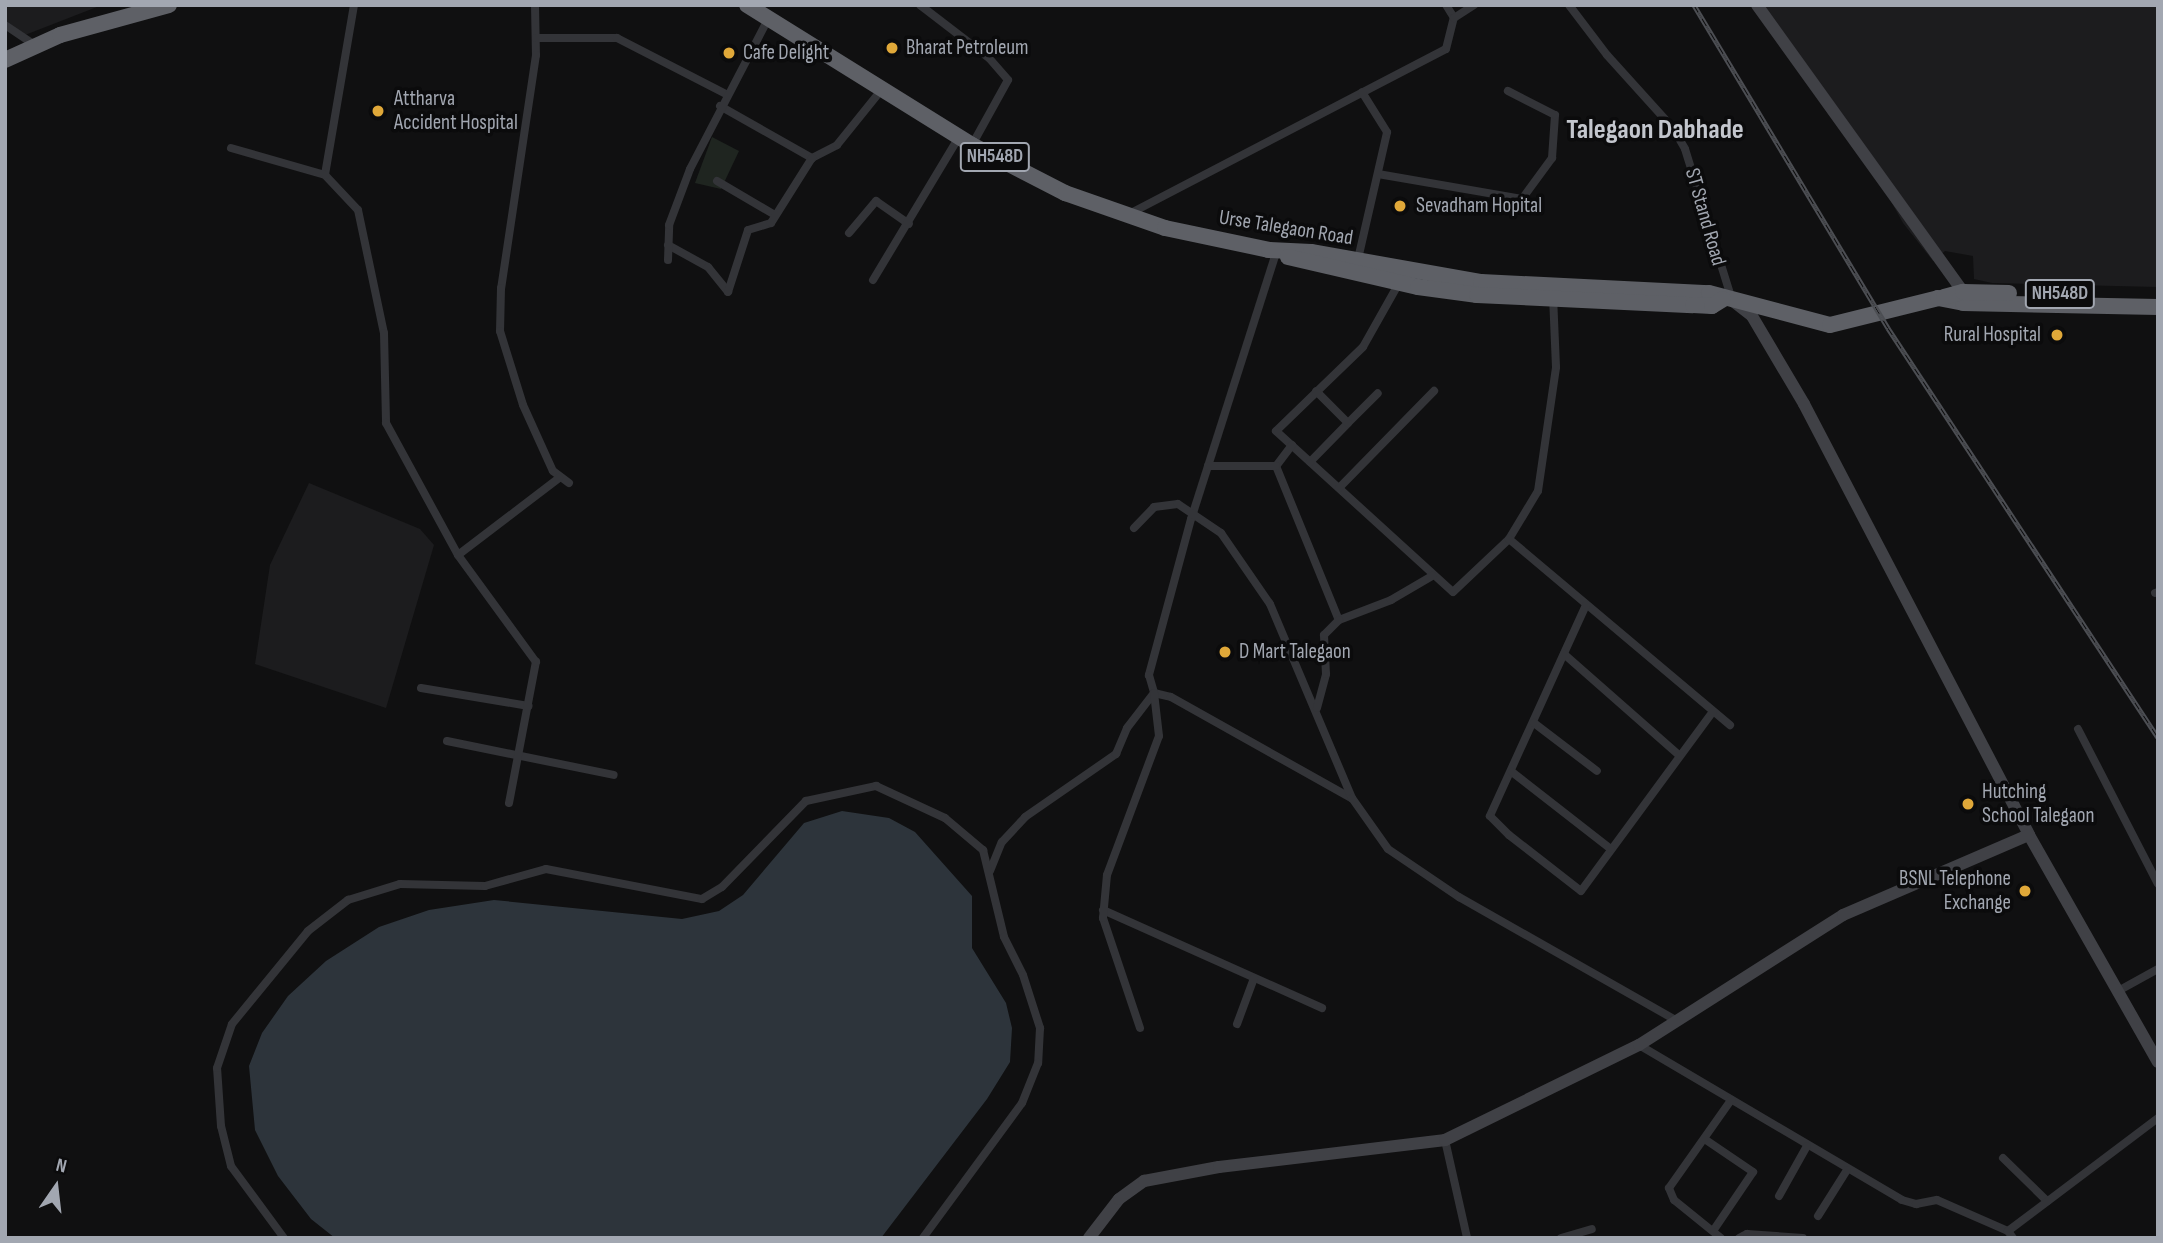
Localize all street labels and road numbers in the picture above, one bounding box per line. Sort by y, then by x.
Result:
road number: NH548D [958,141,1032,172]
street label: ST Stand Road [1679,165,1731,269]
street label: Urse Talegaon Road [1217,205,1355,251]
road number: NH548D [2023,278,2097,310]

